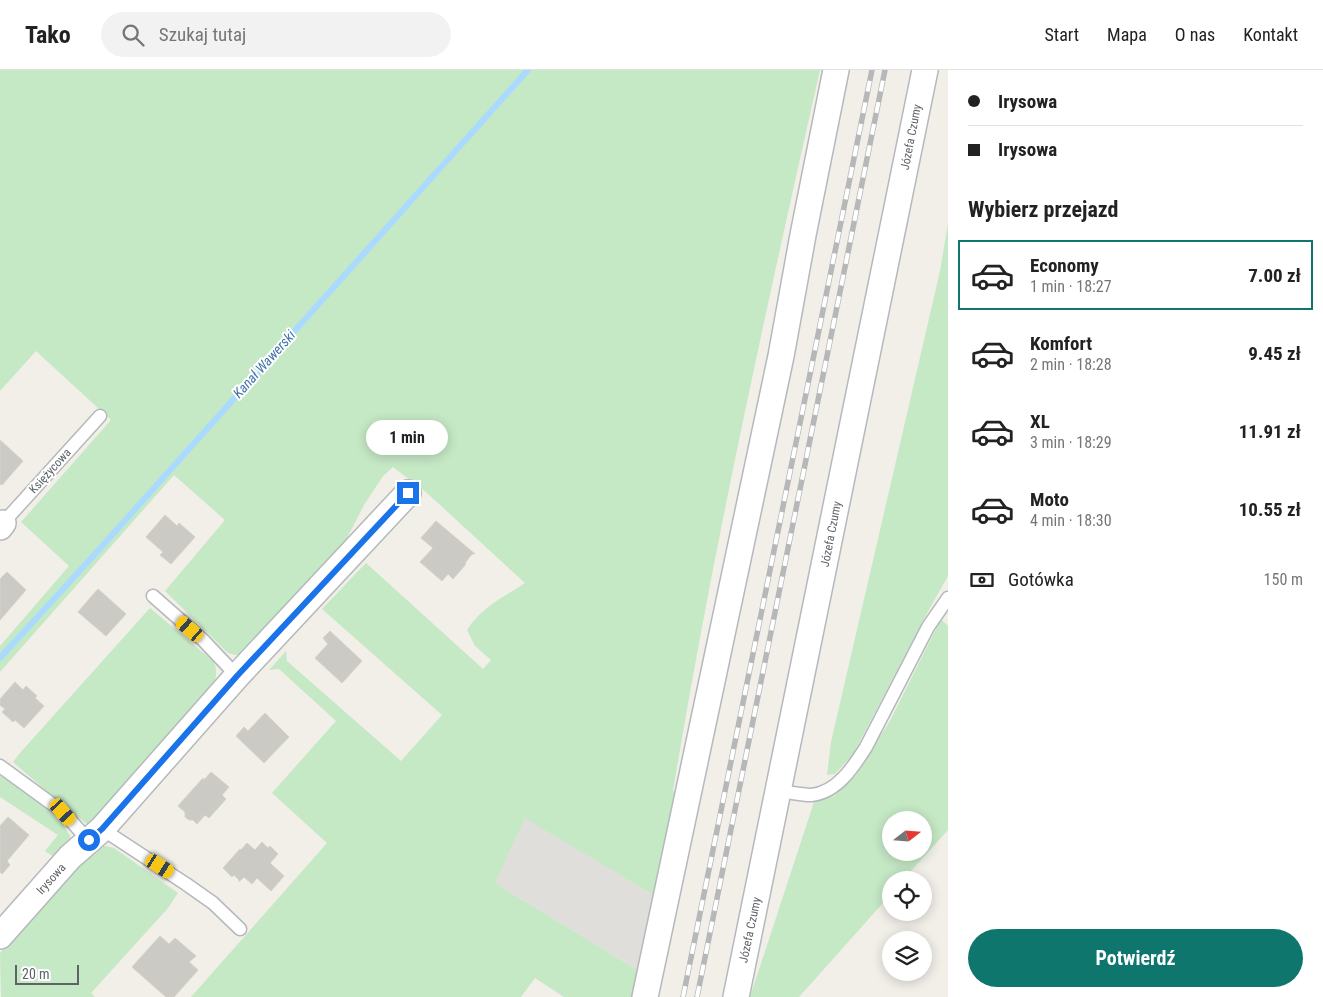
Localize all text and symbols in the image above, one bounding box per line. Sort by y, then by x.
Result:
search box [101,12,451,57]
text: Tako [25,21,71,49]
icon: search [119,21,147,49]
text: Szukaj tutaj [159,23,246,46]
text: Start [1045,24,1079,45]
text: Mapa [1107,24,1147,45]
text: O nas [1175,24,1215,45]
text: Kontakt [1243,24,1298,45]
text: Irysowa [998,90,1057,113]
street label: Józefa Czumy [898,103,924,171]
text: Irysowa [998,138,1057,161]
text: Wybierz przejazd [968,197,1118,222]
icon: car [970,253,1015,298]
text: Economy [1030,254,1099,277]
text: 7.00 zł [1248,264,1301,287]
text: 1 min · 18:27 [1030,277,1112,296]
water label: Kanał Wawerski [230,326,299,401]
icon: car [970,331,1015,376]
text: Komfort [1030,332,1092,355]
text: 9.45 zł [1248,342,1301,365]
text: 2 min · 18:28 [1030,355,1112,374]
icon: car [970,409,1015,454]
text: XL [1030,410,1050,433]
callout: 1 min [367,420,449,456]
text: 11.91 zł [1239,420,1301,443]
text: 1 min [389,428,425,447]
text: 3 min · 18:29 [1030,433,1112,452]
street label: Księżycowa [26,445,74,496]
route end [397,482,419,504]
icon: car [970,487,1015,532]
text: Moto [1030,488,1069,511]
text: 10.55 zł [1239,498,1301,521]
street label: Józefa Czumy [818,500,844,568]
text: 4 min · 18:30 [1030,511,1112,530]
icon: cash [968,566,996,594]
text: Gotówka [1008,568,1074,591]
text: 150 m [1264,570,1303,589]
car [173,613,206,645]
car [47,796,78,828]
north arrow [882,811,932,861]
map controls [882,811,932,981]
route start [78,829,100,851]
car [143,852,176,880]
street label: Irysowa [33,860,69,897]
button: locate [882,871,932,921]
street label: Józefa Czumy [736,896,764,964]
button: Potwierdź [968,929,1303,987]
button: layers [882,931,932,981]
scale bar [15,962,79,985]
text: 20 m [22,966,50,982]

